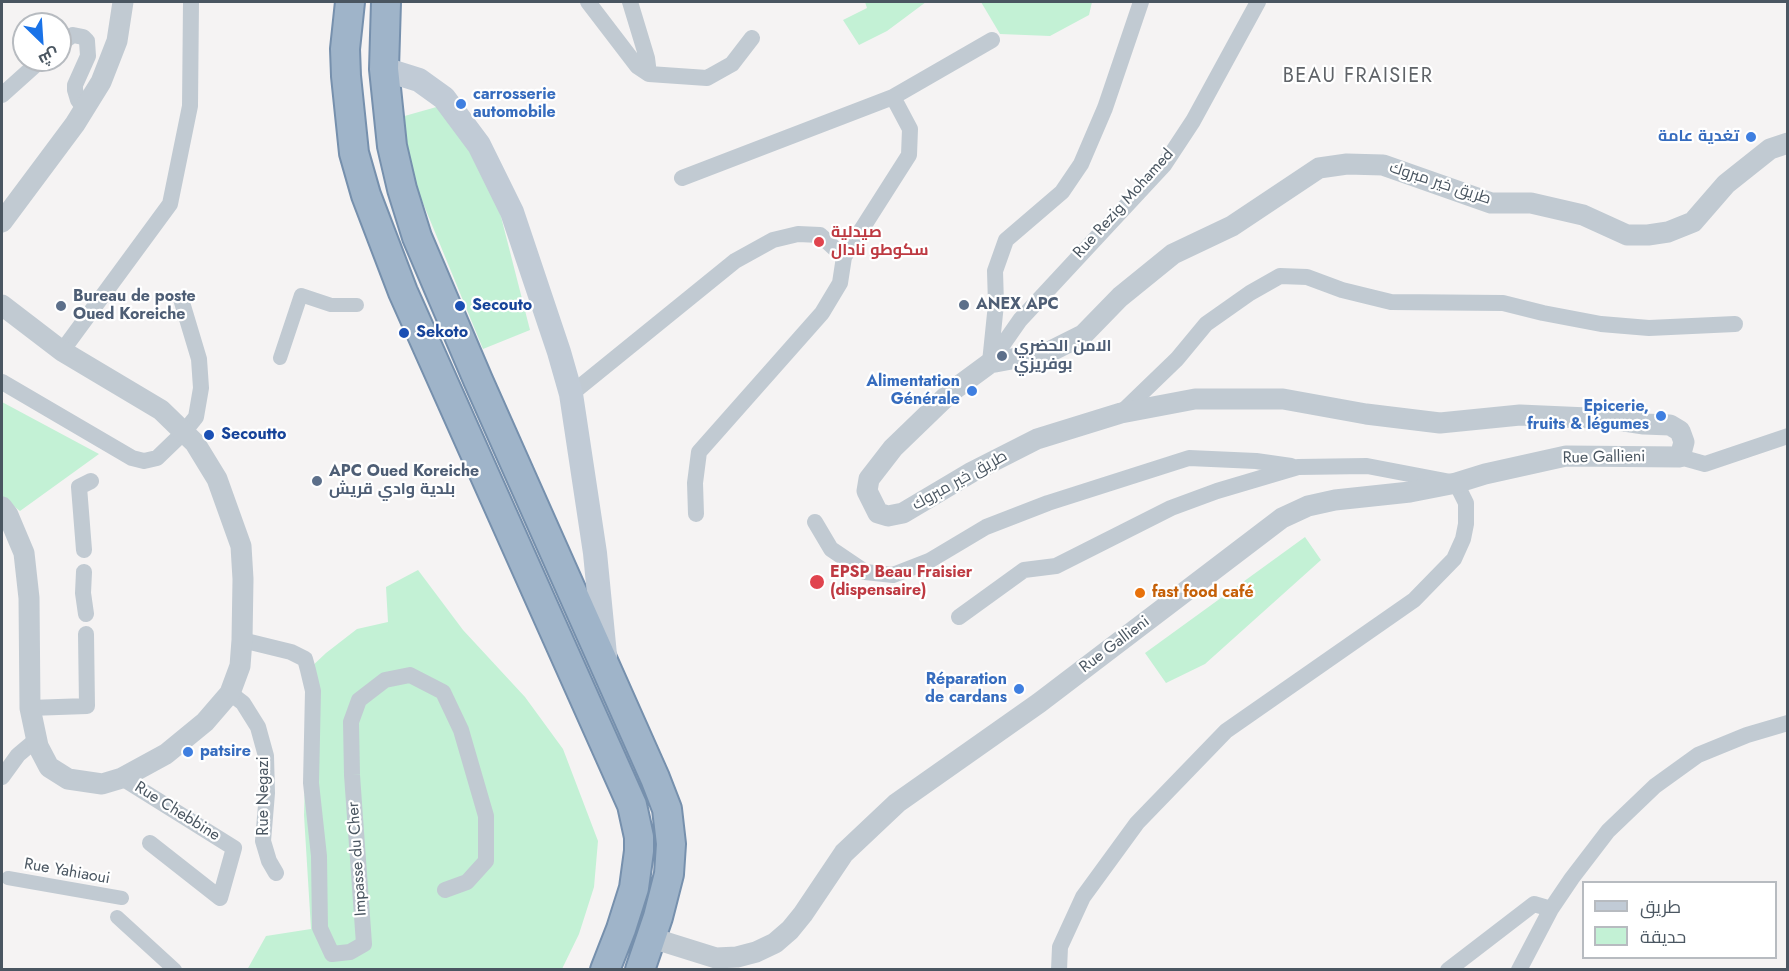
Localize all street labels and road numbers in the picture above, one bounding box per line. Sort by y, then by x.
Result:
street label: Rue Rezig Mohamed [1070,145,1178,263]
street label: طريق خير مبروك [1387,159,1493,209]
street label: طريق خير مبروك [909,447,1011,515]
street label: Rue Gallieni [1562,448,1646,468]
street label: Rue Gallieni [1076,612,1154,678]
street label: Rue Negazi [254,756,274,836]
street label: Rue Chebbine [131,778,223,846]
street label: Impasse du Cher [344,801,372,917]
street label: Rue Yahiaoui [22,855,112,889]

